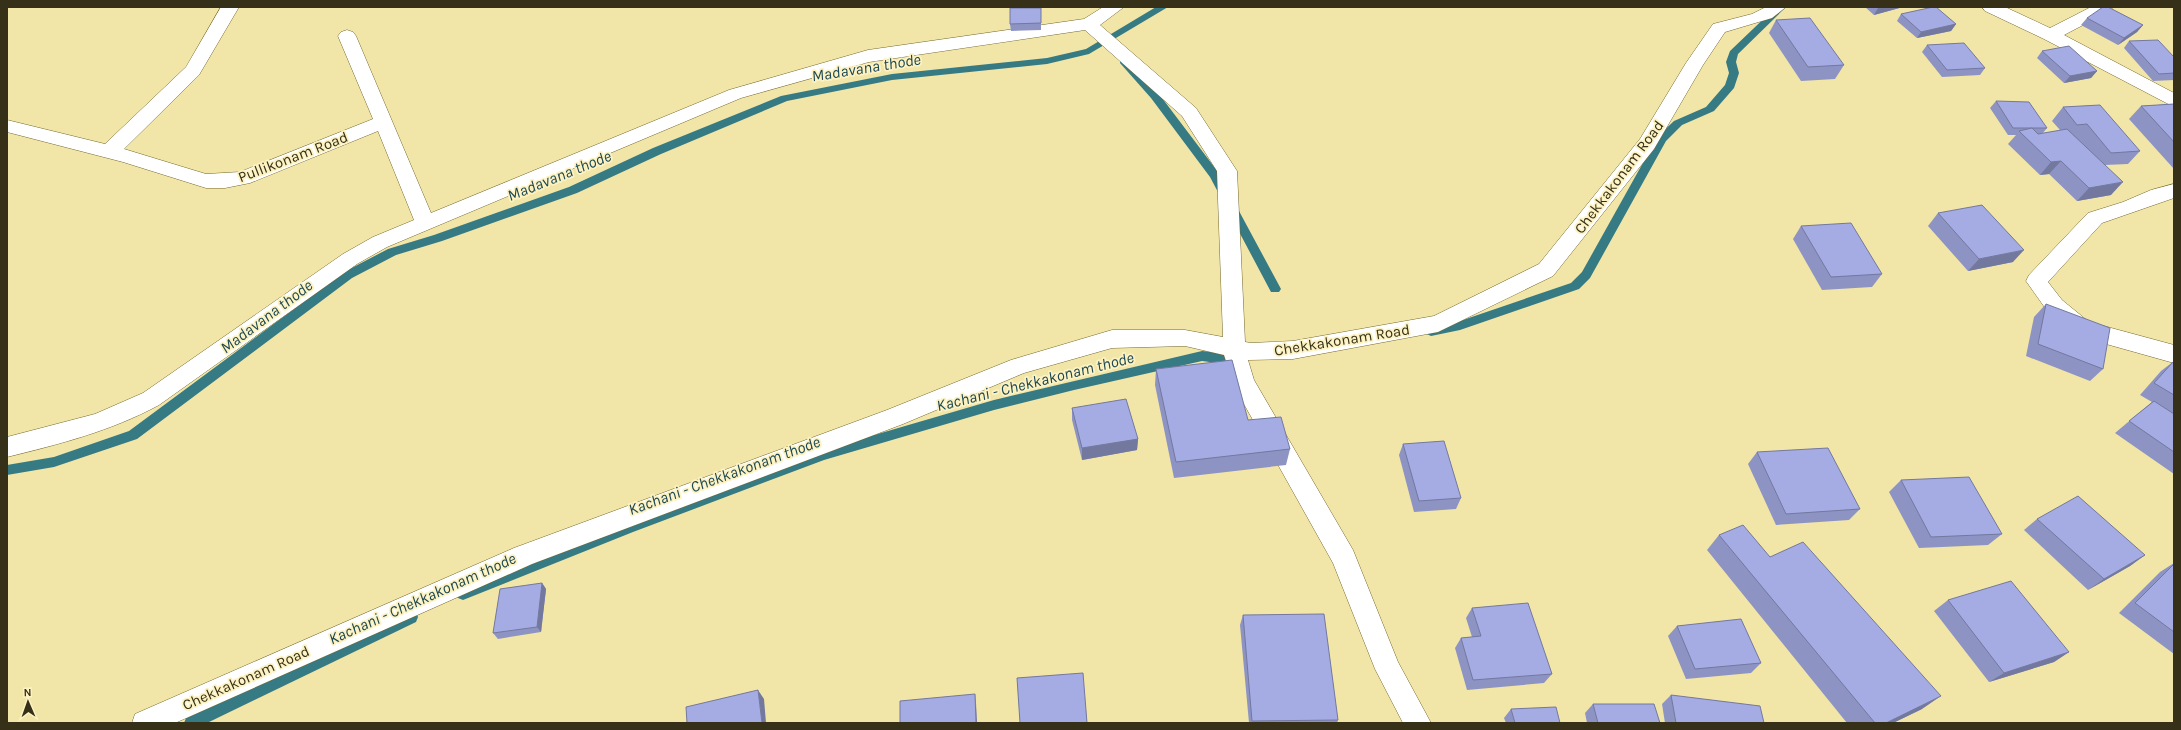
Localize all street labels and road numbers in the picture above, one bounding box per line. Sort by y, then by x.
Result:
street label: Chekkakonam Road [1571,117,1667,237]
street label: Pullikonam Road [235,128,351,186]
street label: Chekkakonam Road [1273,320,1411,360]
street label: Chekkakonam Road [180,642,312,714]

